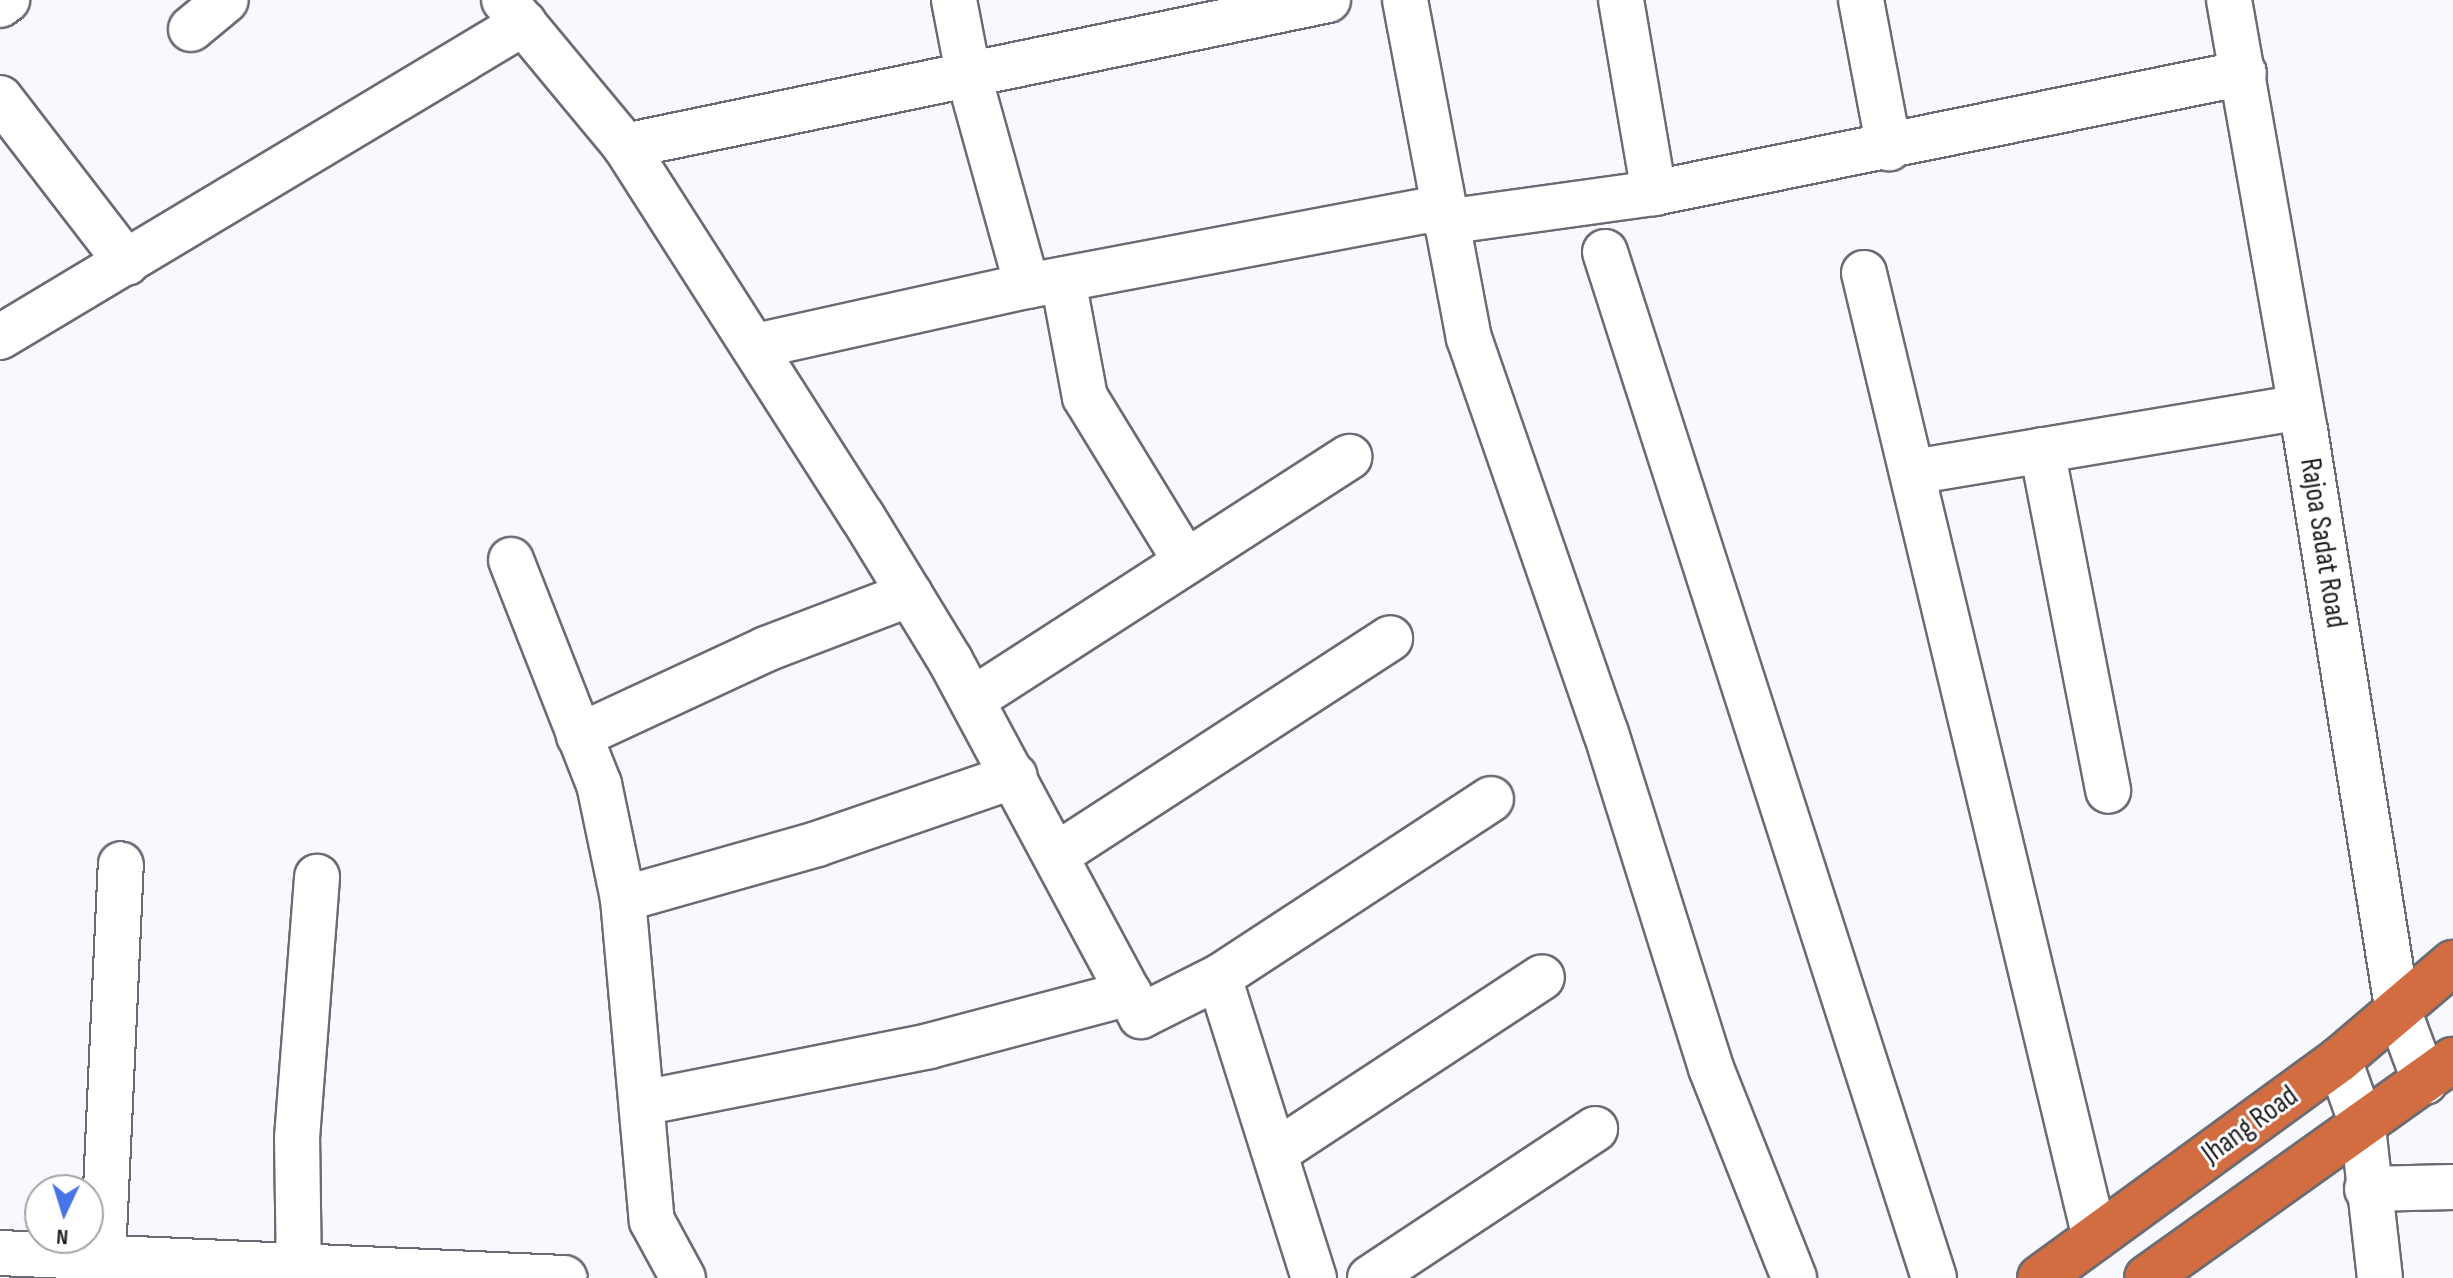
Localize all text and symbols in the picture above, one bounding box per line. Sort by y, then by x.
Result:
street label: Rajoa Sadat Road [2292,455,2354,631]
street label: Jhang Road [2195,1078,2305,1172]
north arrow [24,1174,104,1254]
text: N [56,1223,69,1250]

